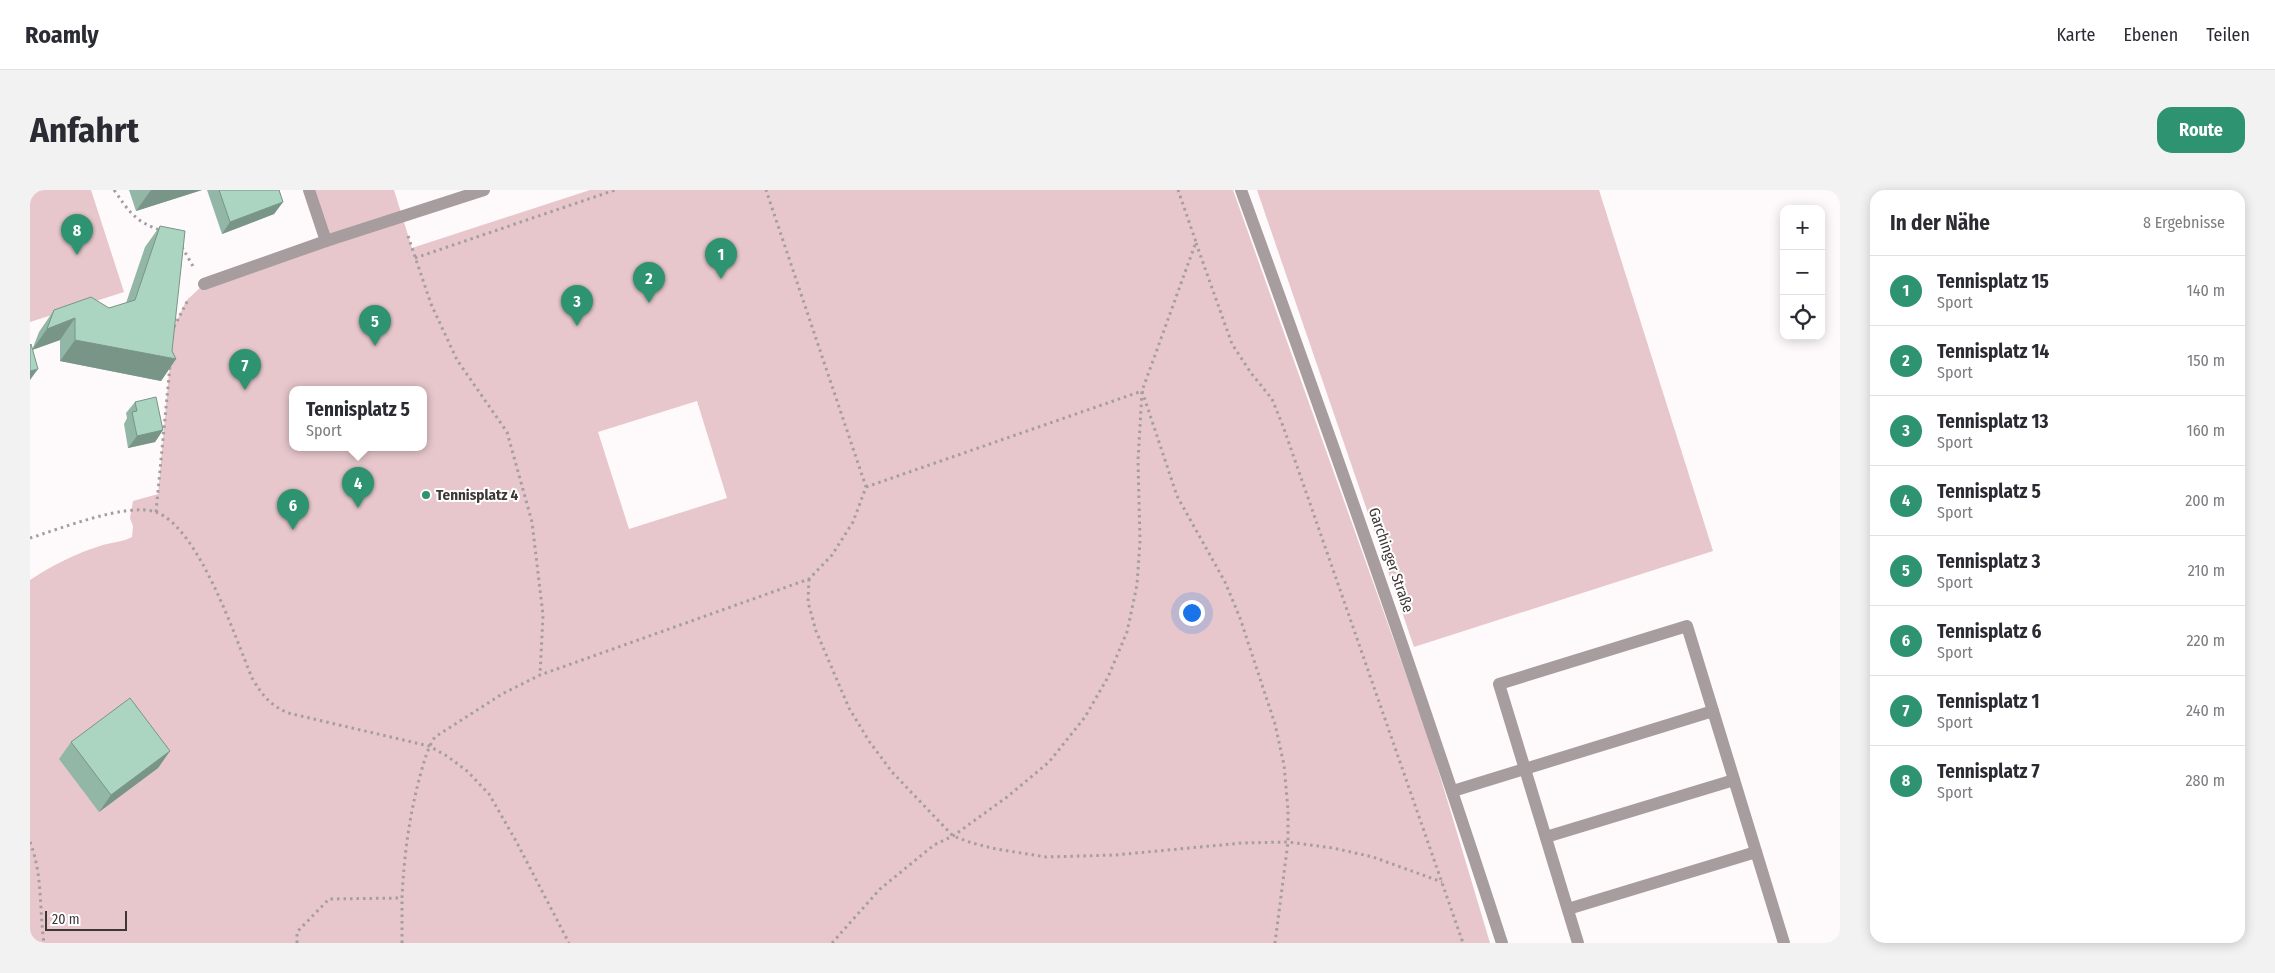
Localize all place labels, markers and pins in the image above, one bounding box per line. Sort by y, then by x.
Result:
pin: 8 [61,214,93,255]
pin: 1 [705,238,737,279]
pin: 2 [633,262,665,303]
pin: 3 [561,285,593,326]
pin: 5 [359,305,391,346]
pin: 7 [229,349,261,390]
pin: 4 [342,467,374,508]
place label: Tennisplatz 4 [436,486,519,504]
pin: 6 [277,489,309,530]
marker: Tennisplatz 4 [420,489,432,501]

